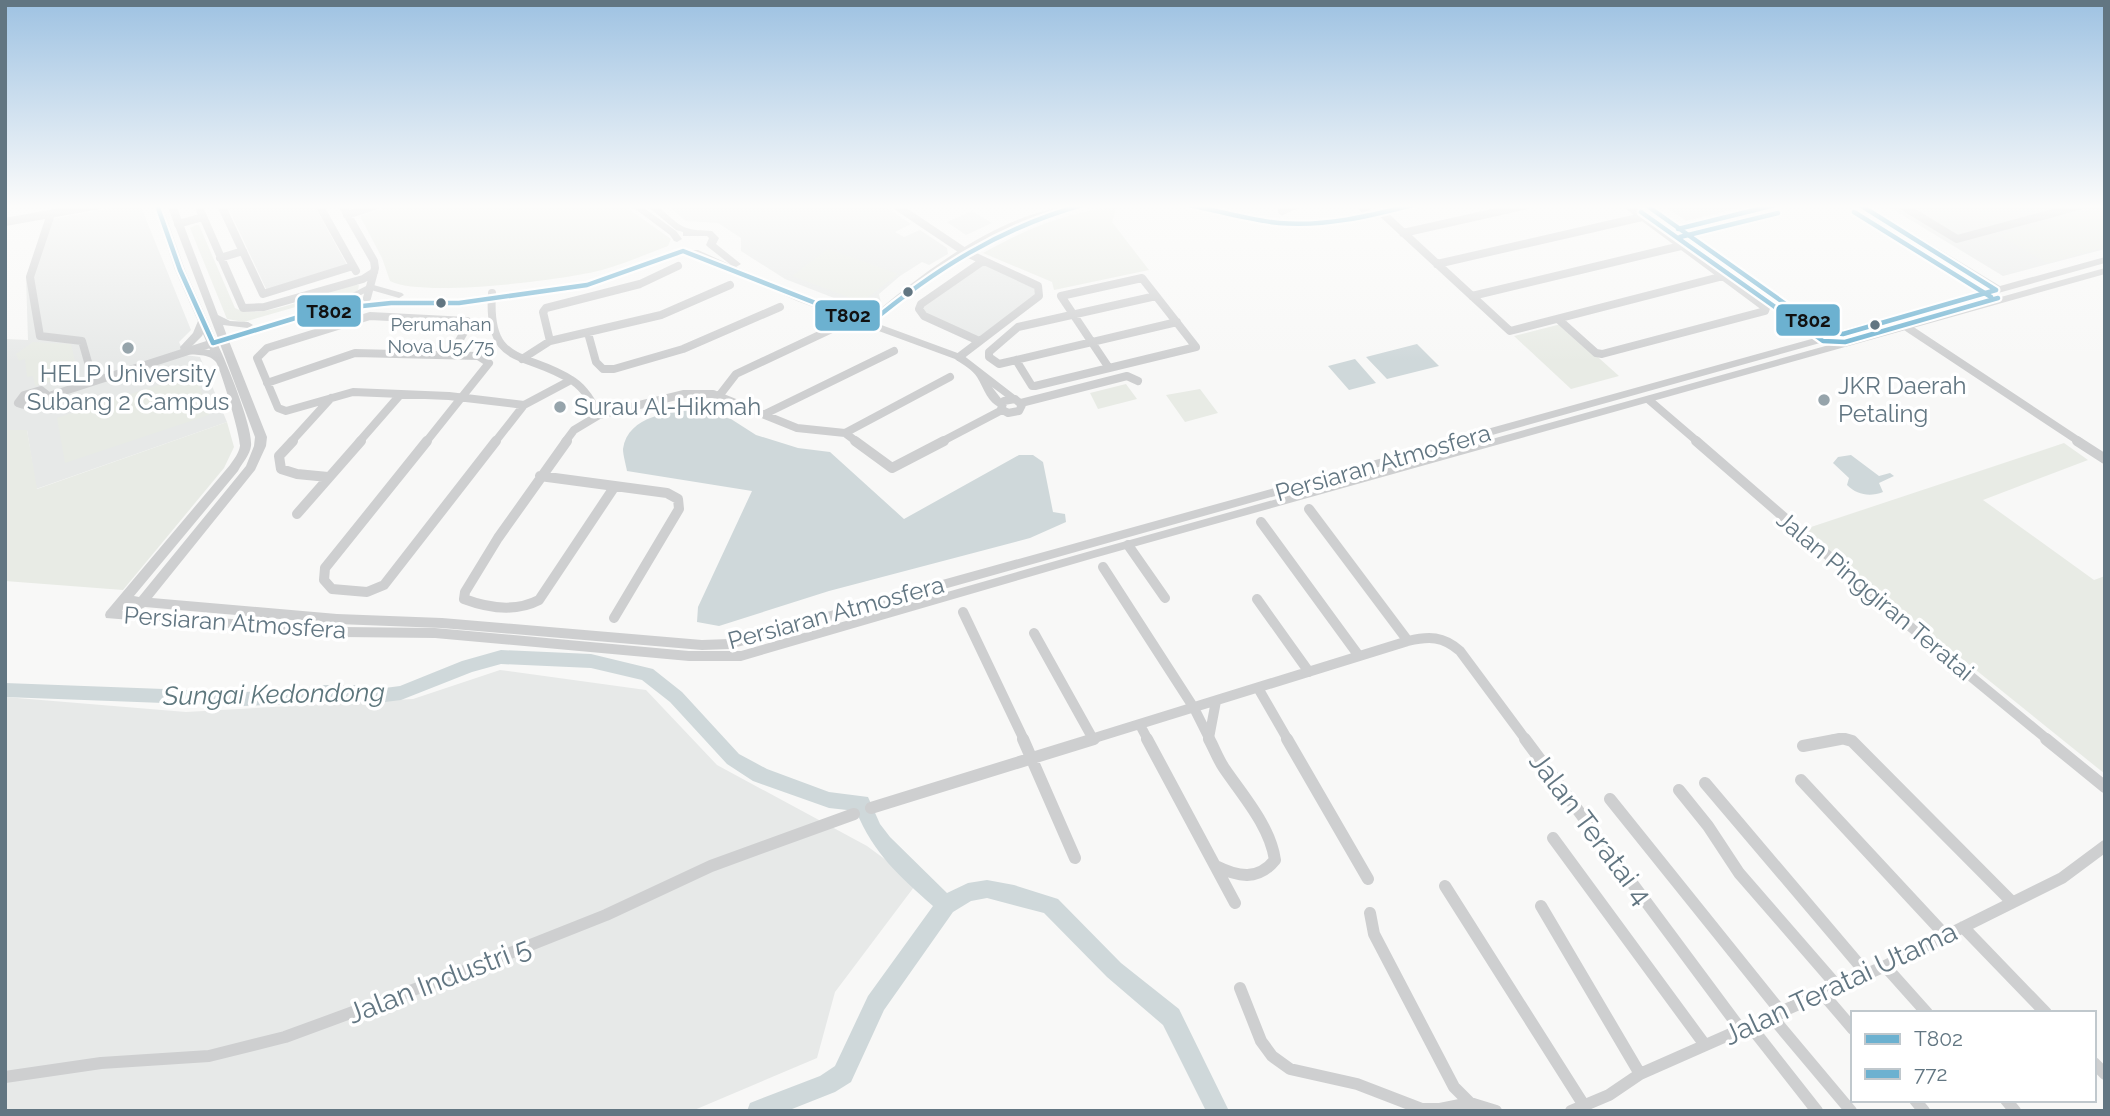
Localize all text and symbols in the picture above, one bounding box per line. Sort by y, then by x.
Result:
unlabelled marker [901,285,915,299]
line badge: T802 [296,294,362,328]
marker: Perumahan Nova U5/75 [434,296,448,310]
line badge: T802 [814,299,881,332]
text: T802 [306,300,352,322]
line badge: T802 [1775,303,1841,337]
text: T802 [825,304,871,326]
text: T802 [1785,309,1831,331]
place label: Perumahan Nova U5/75 [388,313,494,357]
unlabelled marker [1868,318,1882,332]
marker: HELP University Subang 2 Campus [120,340,136,356]
place label: HELP University Subang 2 Campus [27,359,229,416]
place label: JKR Daerah Petaling [1838,371,1966,428]
place label: Surau Al-Hikmah [574,392,761,421]
marker: JKR Daerah Petaling [1816,392,1832,408]
marker: Surau Al-Hikmah [552,399,568,415]
street label: Persiaran Atmosfera [1272,418,1494,507]
street label: Jalan Pinggiran Teratai [1771,505,1980,686]
street label: Persiaran Atmosfera [725,570,947,655]
street label: Persiaran Atmosfera [123,600,347,645]
water label: Sungai Kedondong [162,677,385,711]
street label: Jalan Teratai 4 [1523,746,1659,911]
street label: Jalan Teratai Utama [1718,915,1962,1052]
street label: Jalan Industri 5 [343,930,535,1031]
legend [1851,1011,2096,1102]
text: T802 [1914,1026,1963,1051]
text: 772 [1914,1061,1947,1086]

